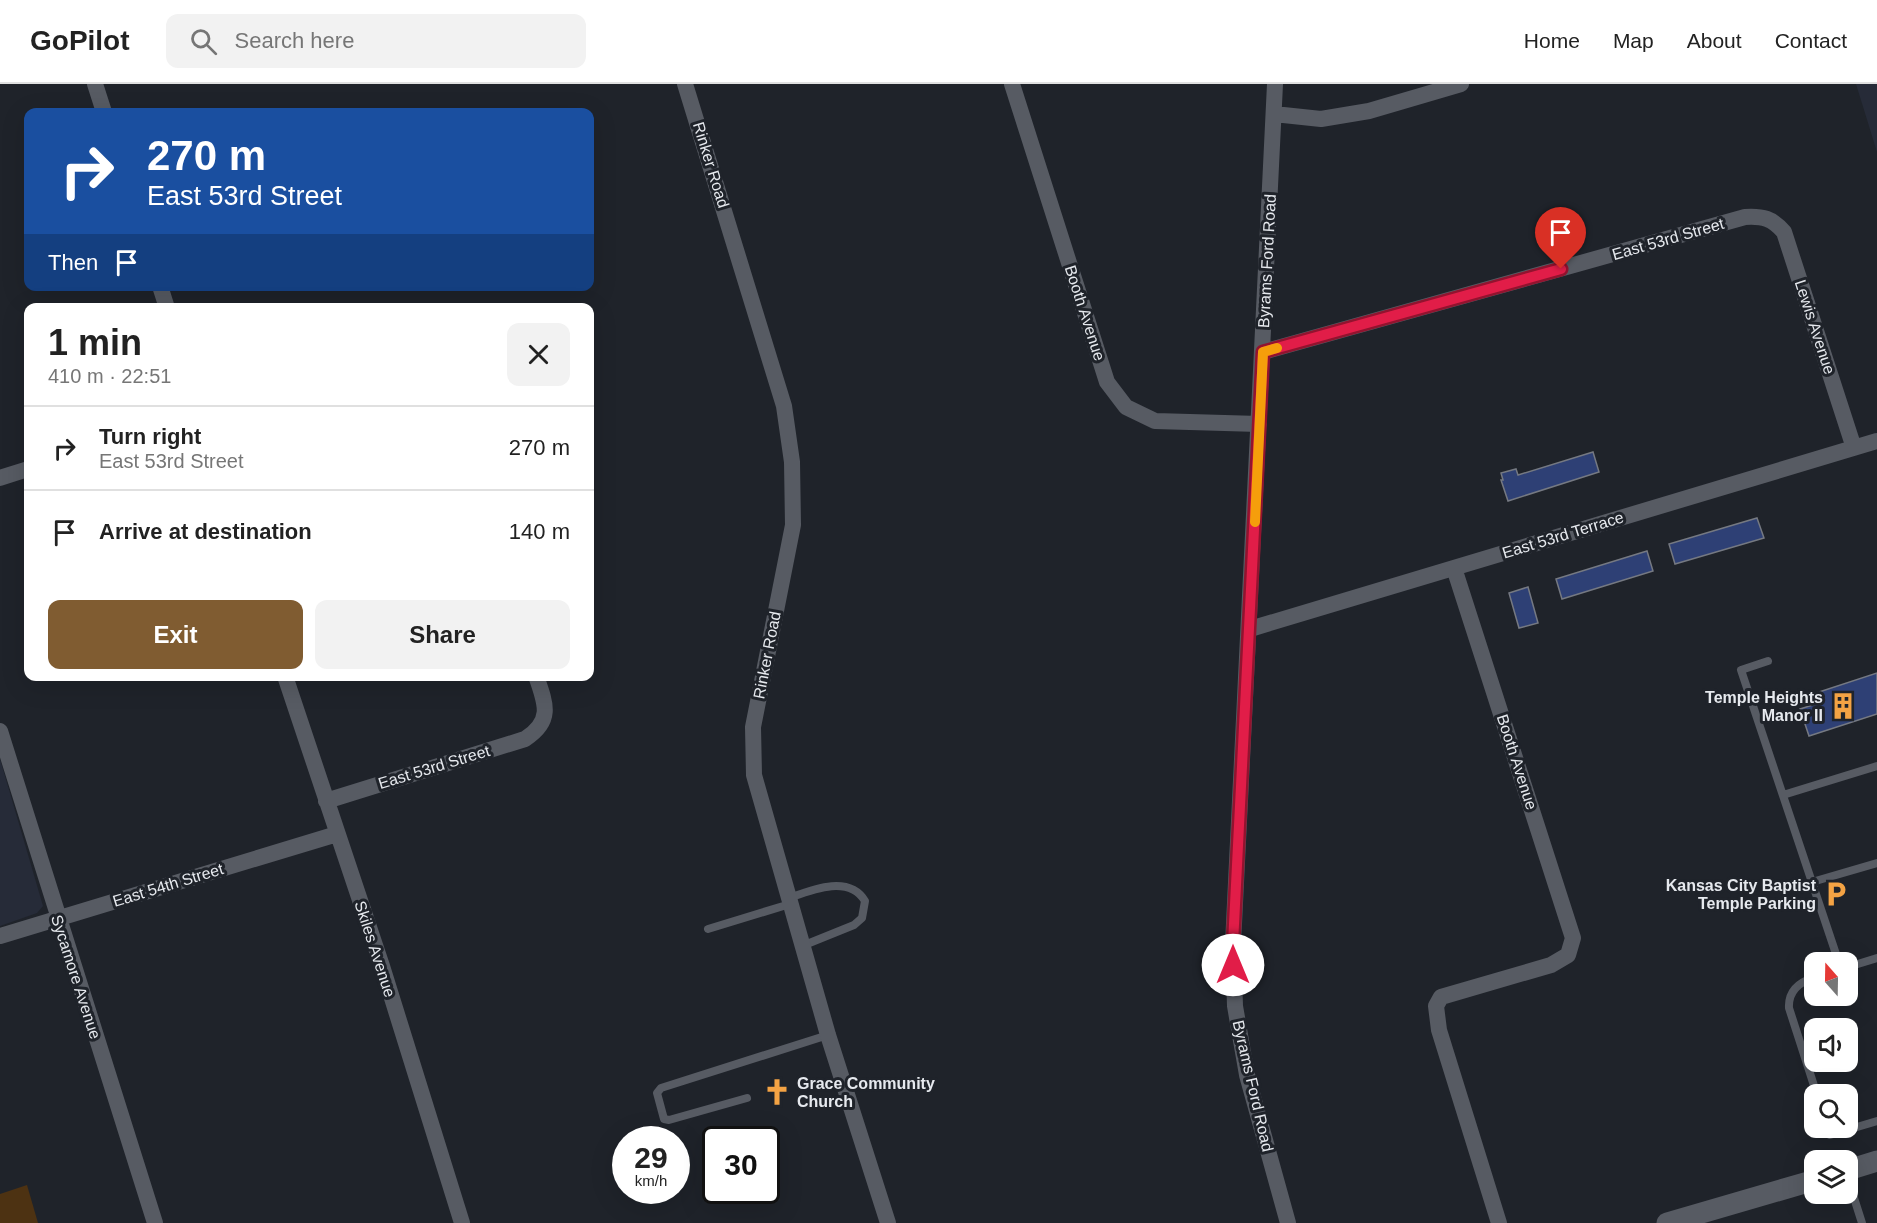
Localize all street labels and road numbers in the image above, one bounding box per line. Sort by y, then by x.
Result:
street label: Rinker Road [690,120,732,210]
street label: Byrams Ford Road [1255,194,1279,328]
street label: East 53rd Street [1610,215,1726,263]
street label: Booth Avenue [1062,263,1108,363]
street label: Lewis Avenue [1792,278,1838,377]
street label: East 53rd Terrace [1500,508,1626,562]
street label: Rinker Road [750,610,784,700]
street label: Booth Avenue [1494,712,1540,812]
street label: East 53rd Street [376,742,492,792]
street label: East 54th Street [111,860,226,910]
street label: Skiles Avenue [351,899,399,999]
street label: Sycamore Avenue [48,913,104,1041]
street label: Byrams Ford Road [1230,1019,1276,1153]

